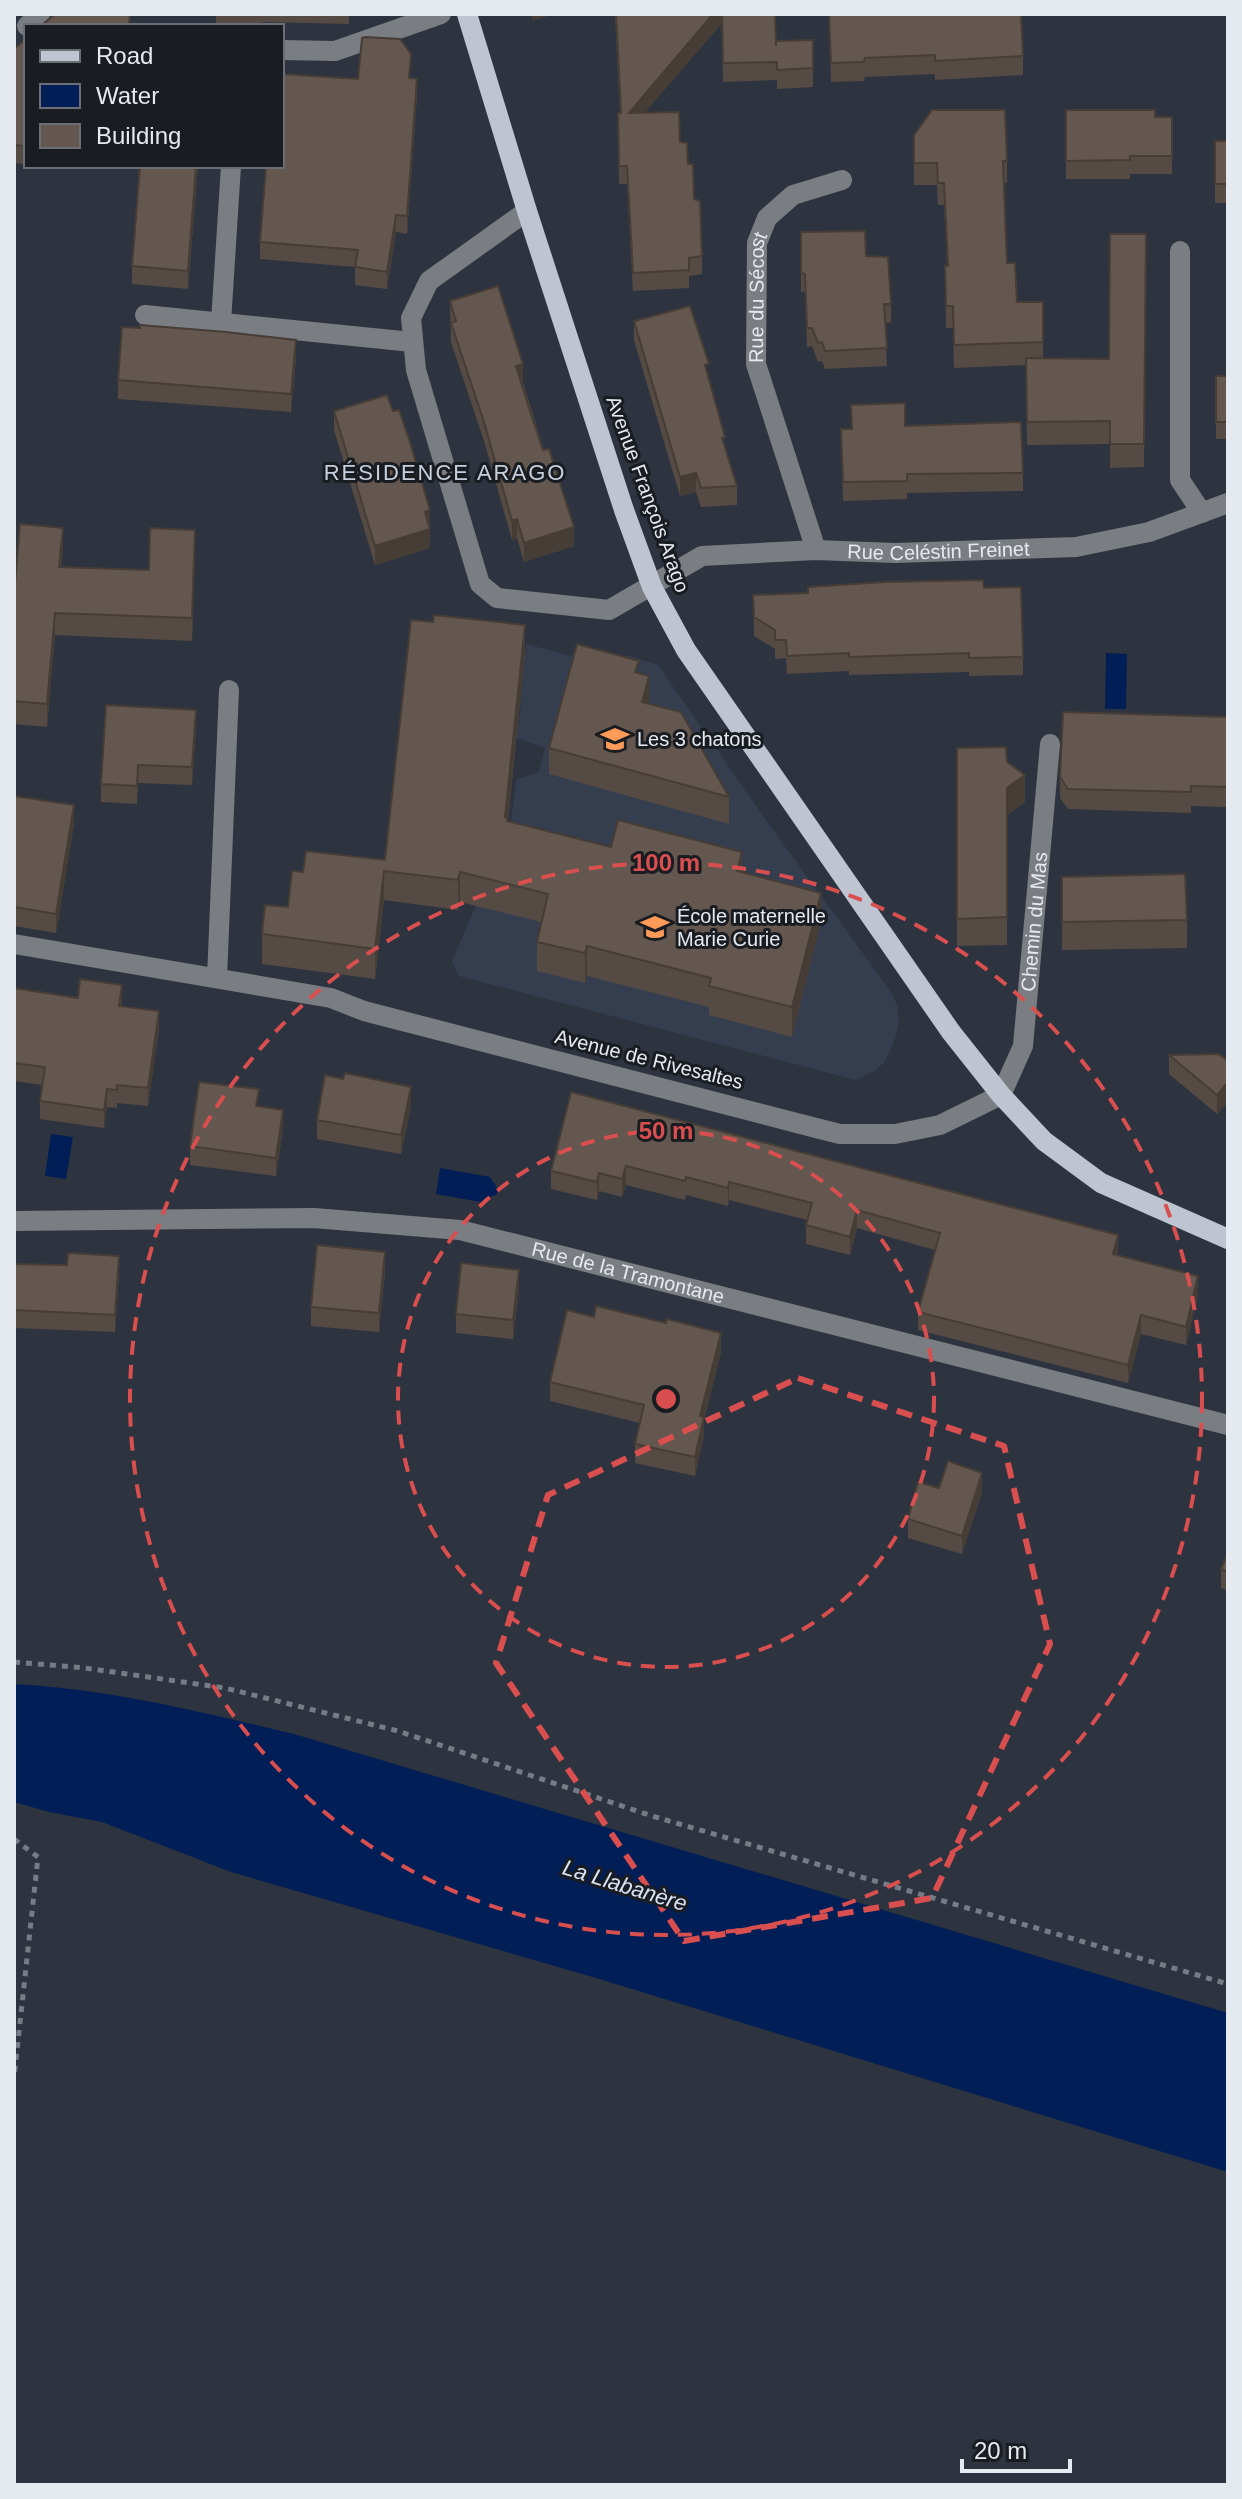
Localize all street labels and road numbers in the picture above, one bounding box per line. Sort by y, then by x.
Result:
street label: Rue du Sécost [745,228,772,363]
street label: Avenue François Arago [602,393,694,595]
street label: Rue Celéstin Freinet [847,538,1030,564]
street label: Chemin du Mas [1017,851,1051,993]
street label: Avenue de Rivesaltes [553,1025,745,1093]
street label: Rue de la Tramontane [529,1238,727,1308]

